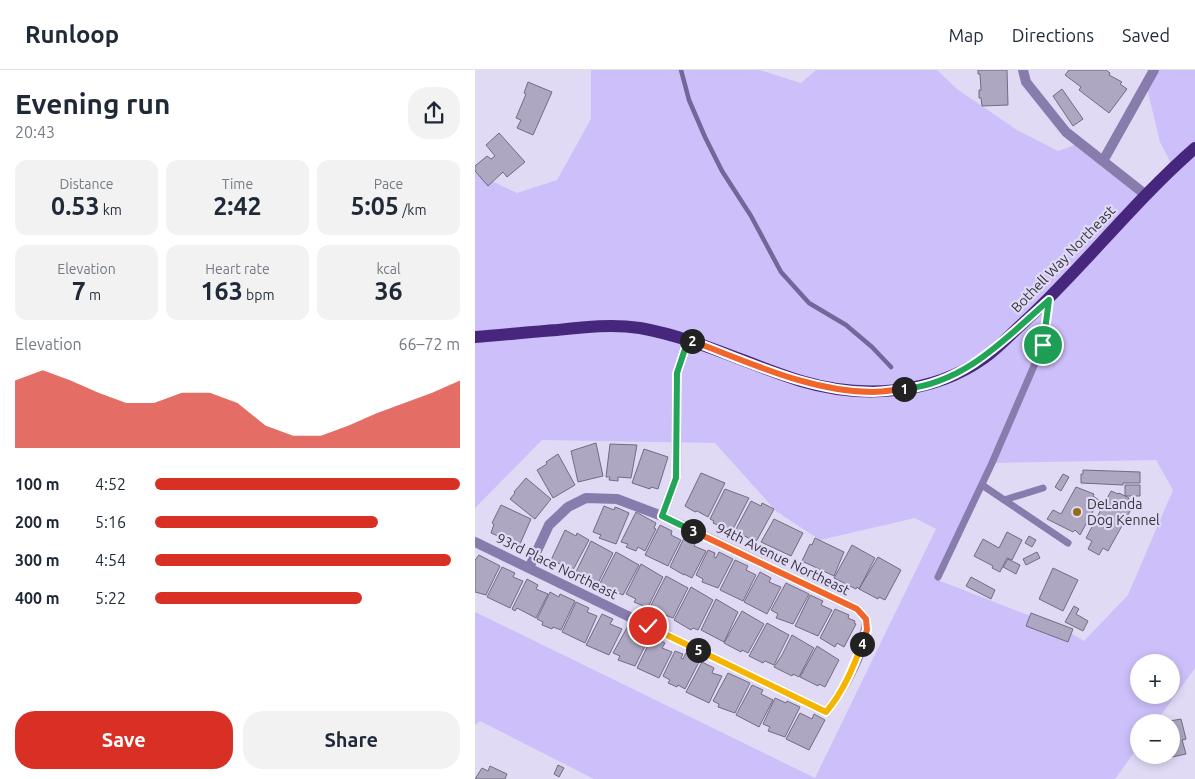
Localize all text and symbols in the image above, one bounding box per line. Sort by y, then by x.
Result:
text: Runloop [25,21,119,48]
text: Map [948,25,984,45]
text: Directions [1012,25,1094,45]
text: Saved [1122,25,1170,45]
button: share [408,87,460,139]
text: Evening run [15,88,170,119]
text: 20:43 [15,123,55,141]
text: Distance [59,176,114,192]
text: Time [222,176,253,192]
text: Pace [374,176,403,192]
text: 0.53 [51,192,100,220]
text: 2:42 [213,192,262,220]
text: 5:05 [351,192,399,220]
text: km [100,202,122,218]
text: /km [399,202,427,218]
street label: Bothell Way Northeast [1008,202,1118,316]
text: Elevation [57,261,116,277]
text: Heart rate [205,261,270,277]
text: kcal [376,261,401,277]
text: 7 [72,277,86,305]
text: 163 [201,277,243,305]
text: 36 [374,277,403,305]
text: m [86,287,101,303]
text: bpm [243,287,274,303]
pin [1022,324,1064,366]
pin: 2 [679,328,705,354]
icon: arrive [1029,331,1057,359]
text: 2 [689,333,696,349]
text: Elevation [15,335,82,353]
text: 66–72 m [398,335,460,353]
pin: 1 [891,376,917,402]
text: 1 [901,381,908,397]
text: 100 m [15,475,60,493]
text: 4:52 [95,475,126,493]
place label: DeLanda Dog Kennel [1087,496,1160,528]
marker: DeLanda Dog Kennel [1071,506,1083,518]
text: 200 m [15,513,60,531]
text: 5:16 [95,513,126,531]
pin: 3 [681,518,705,544]
street label: 94th Avenue Northeast [714,520,853,598]
text: 3 [690,523,697,539]
street label: 93rd Place Northeast [494,530,621,602]
text: 300 m [15,551,60,569]
text: 4:54 [95,551,126,569]
text: 400 m [15,589,60,607]
text: 5:22 [95,589,126,607]
pin [627,605,669,647]
icon: check [634,612,662,640]
pin: 4 [849,632,875,656]
text: 4 [859,636,866,652]
pin: 5 [685,638,711,662]
text: 5 [695,642,702,658]
map controls [1130,654,1180,764]
button: + [1130,654,1180,704]
button: Save [15,711,233,769]
button: Share [243,711,460,769]
button: − [1130,714,1180,764]

